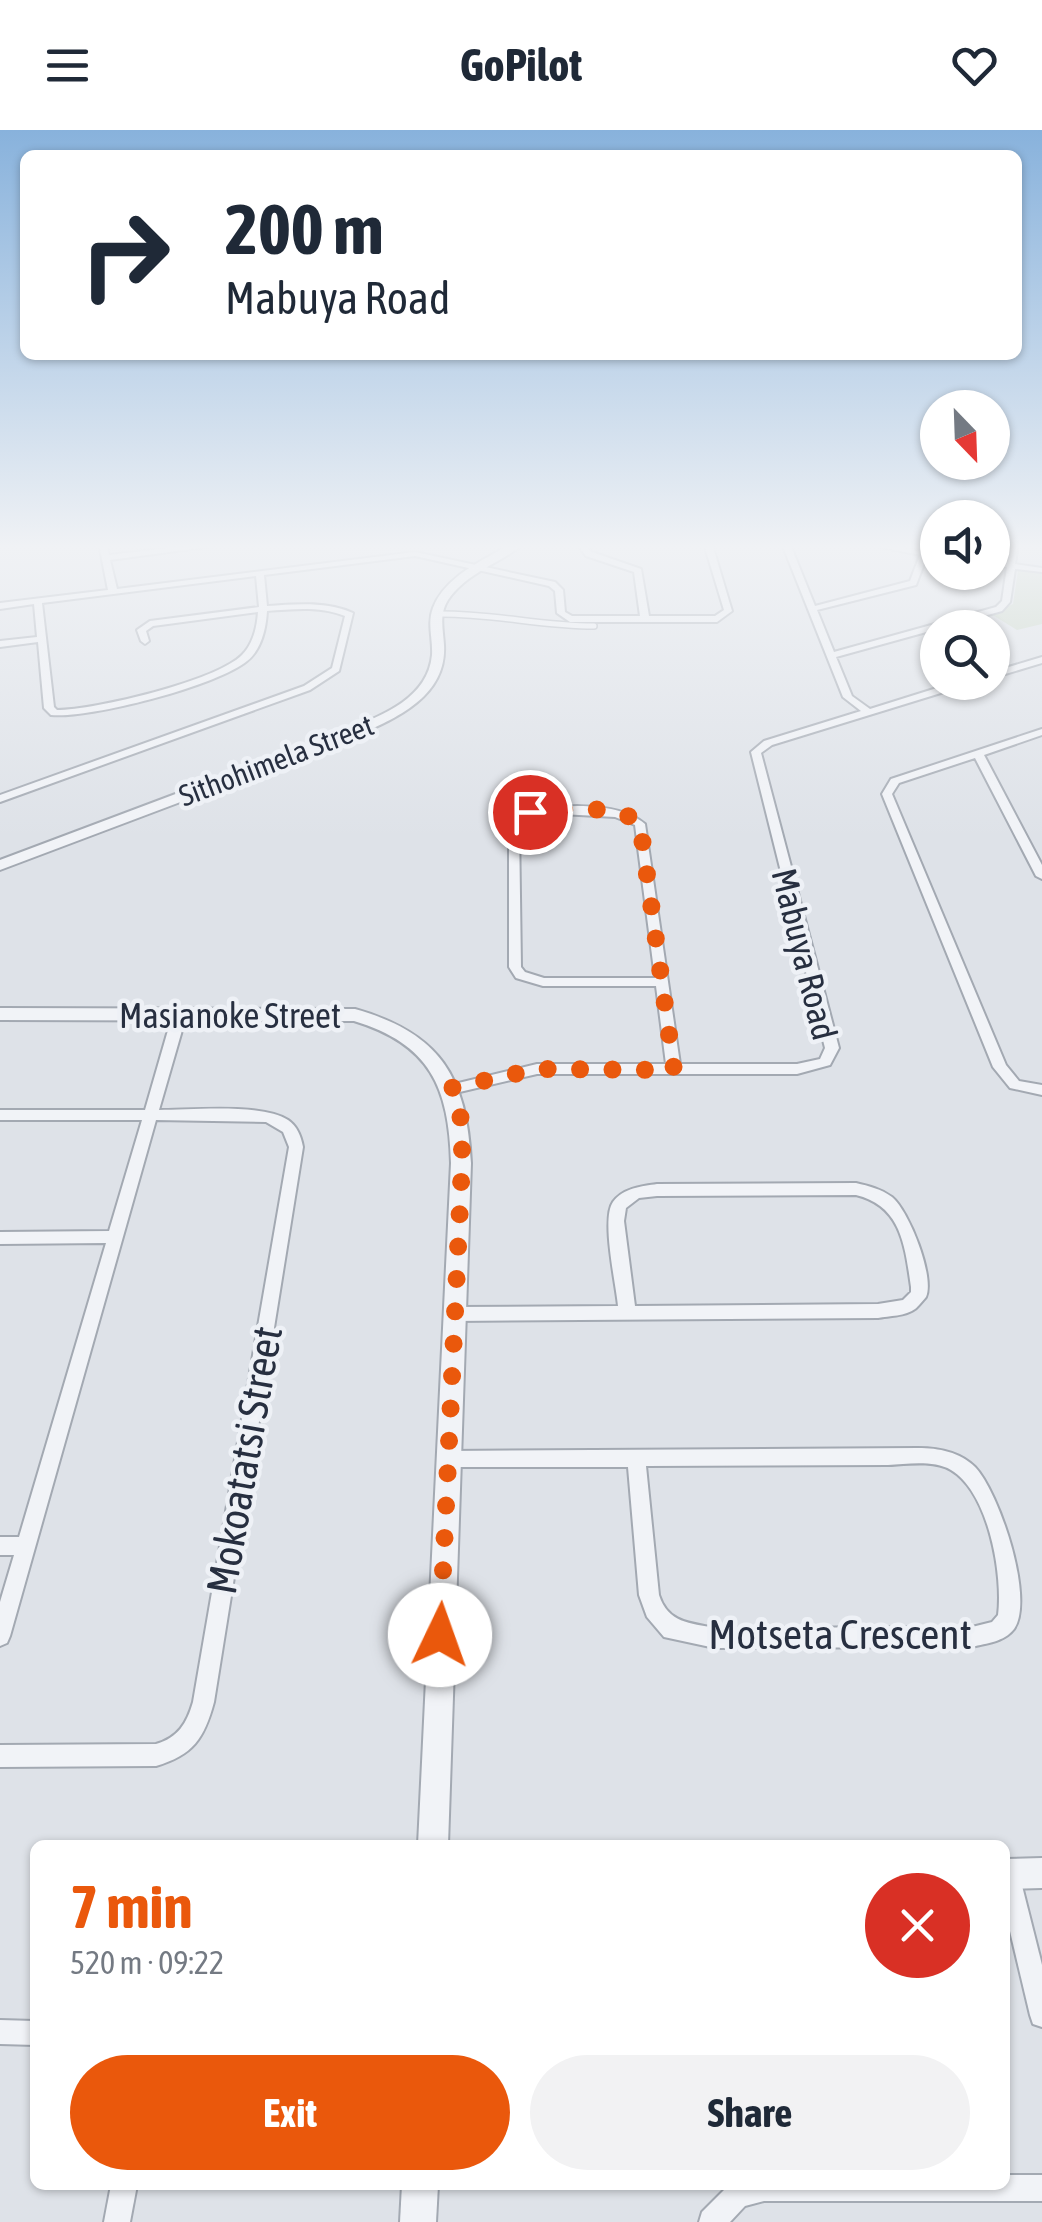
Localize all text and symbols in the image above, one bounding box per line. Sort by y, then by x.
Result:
icon: menu [40,38,95,93]
icon: heart [947,38,1002,93]
text: GoPilot [460,39,582,91]
text: 200 m [225,189,384,269]
icon: right [60,190,190,320]
text: Mabuya Road [225,272,450,324]
north arrow [920,390,1010,480]
map controls [920,390,1010,700]
button: sound [920,500,1010,590]
button: search [920,610,1010,700]
street label: Sithohimela Street [174,707,378,813]
pin [488,770,573,855]
icon: arrive [503,785,558,840]
street label: Mabuya Road [764,864,846,1044]
street label: Masianoke Street [119,995,341,1035]
street label: Mokoatatsi Street [197,1322,291,1598]
position arrow [388,1583,492,1687]
street label: Motseta Crescent [708,1610,972,1658]
text: 7 min [70,1872,193,1941]
button: close [865,1873,970,1978]
text: 520 m · 09:22 [70,1944,224,1981]
button: Exit [70,2055,510,2170]
button: Share [530,2055,970,2170]

